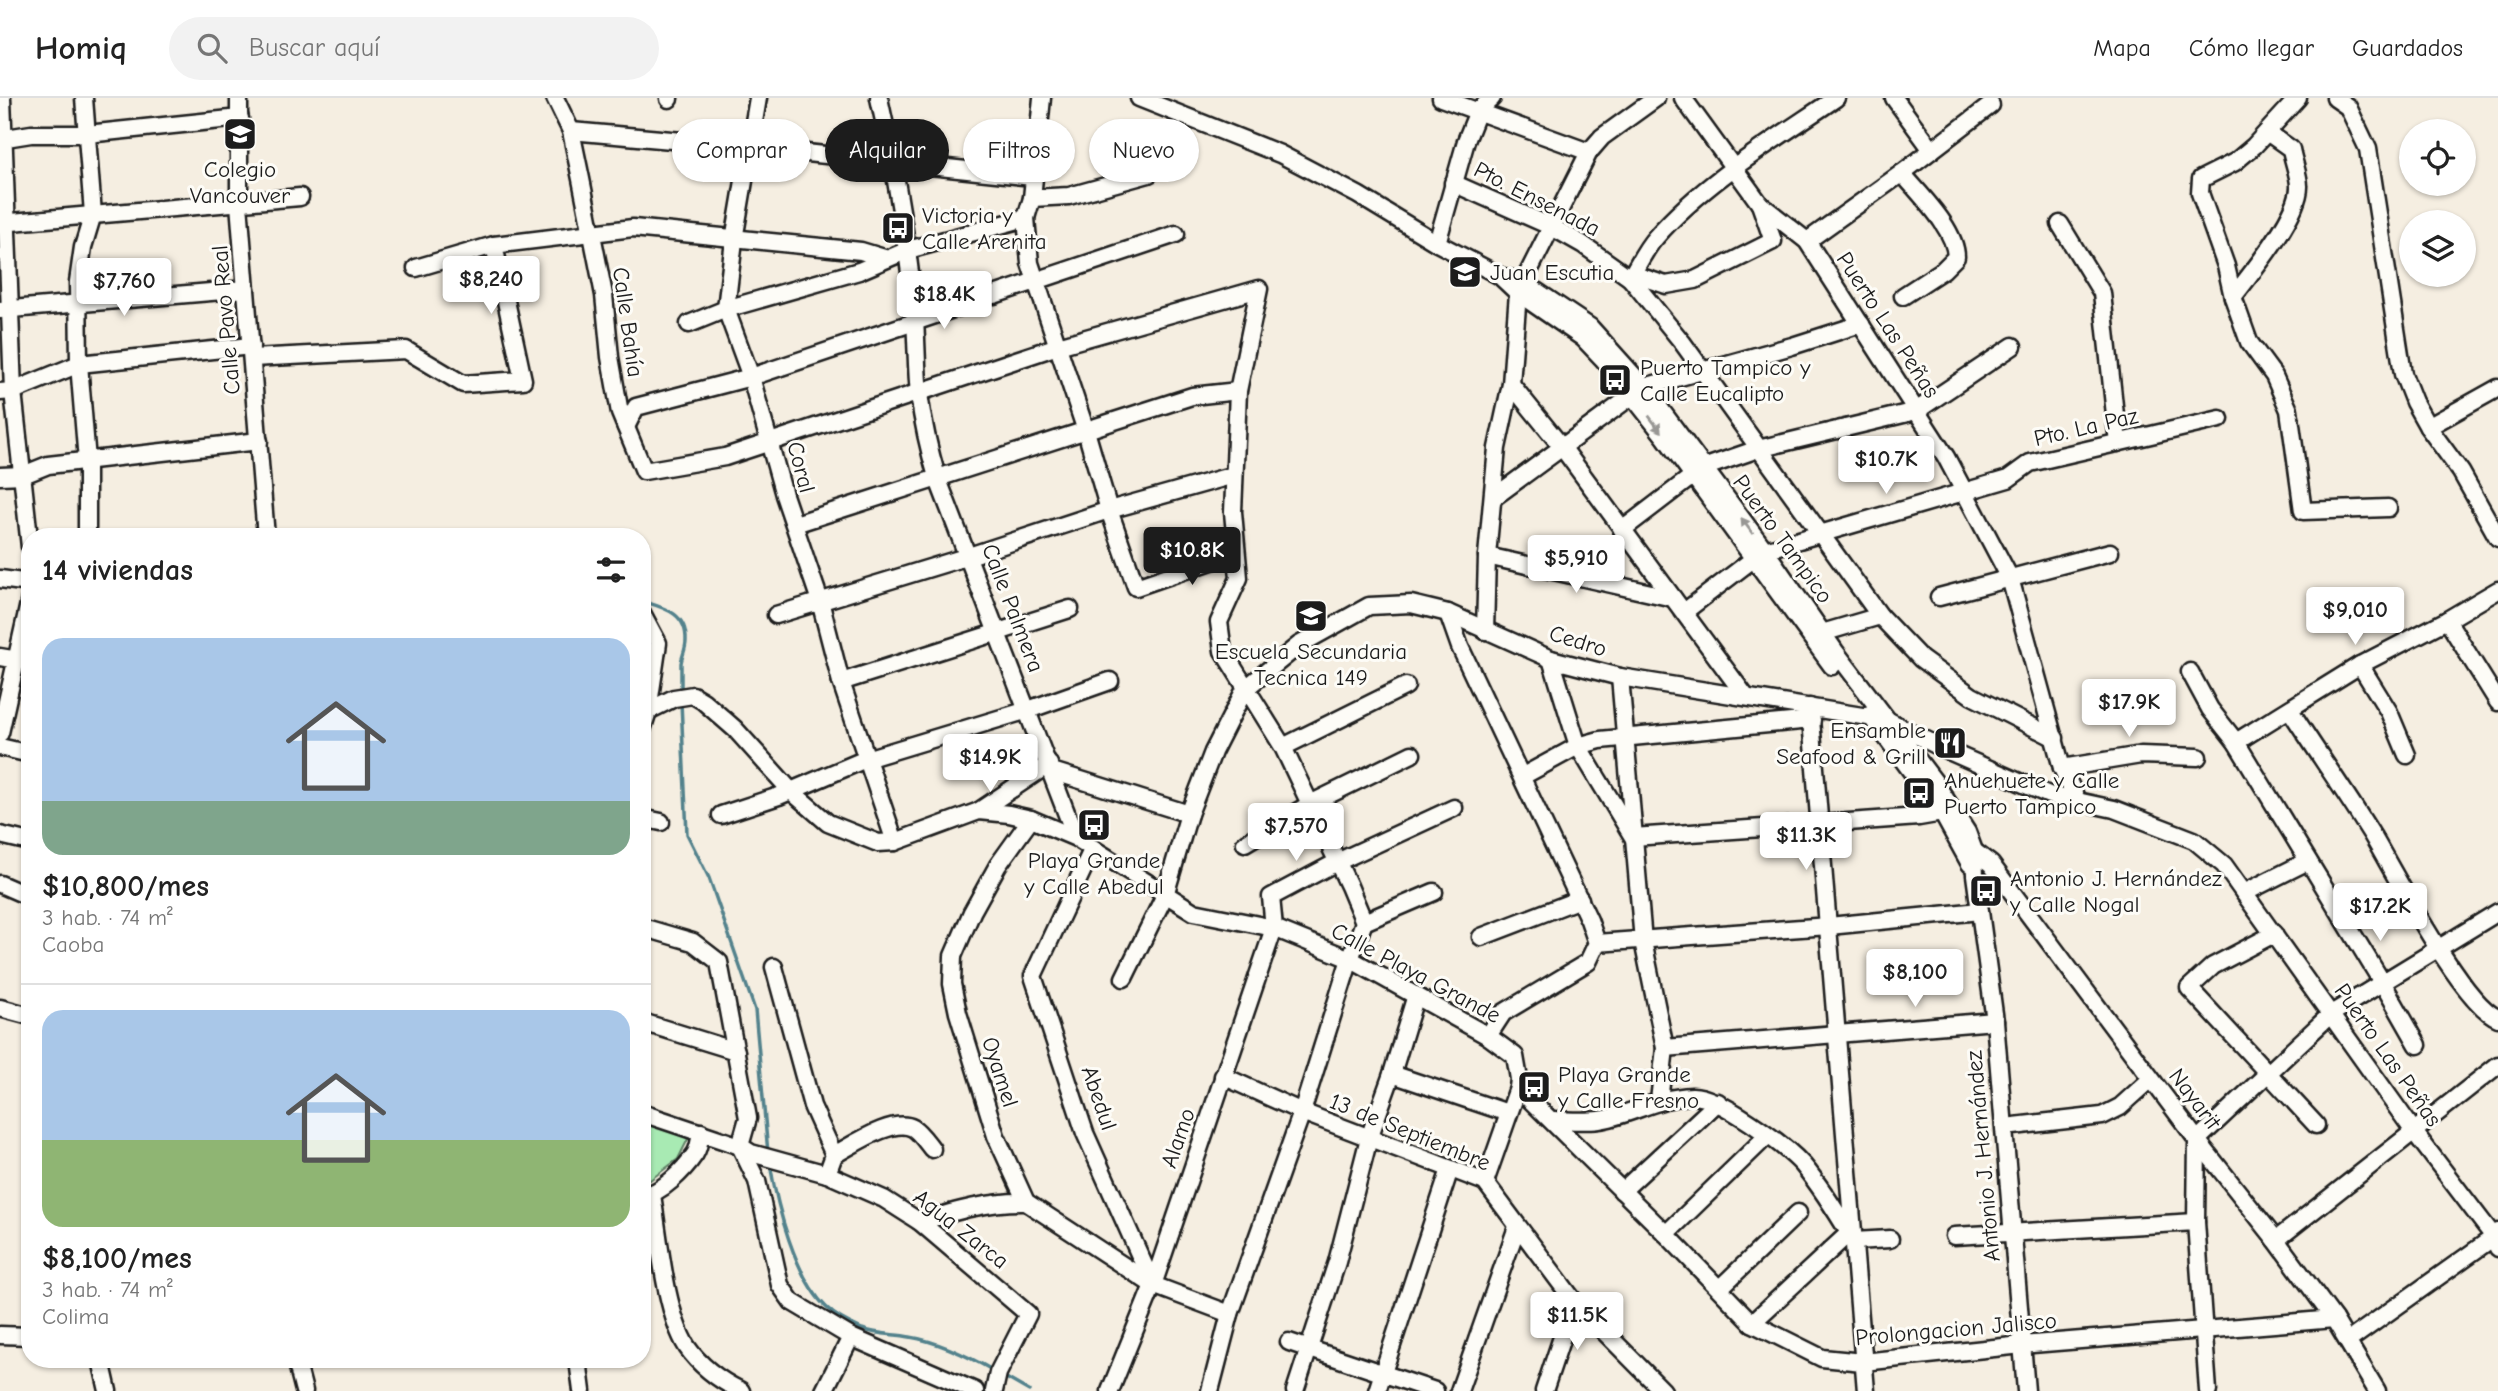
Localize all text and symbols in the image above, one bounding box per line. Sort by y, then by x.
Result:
search box [169,17,659,80]
text: Homiq [35,29,127,67]
icon: search [193,29,231,67]
text: Buscar aquí [249,33,380,63]
text: Mapa [2093,34,2151,62]
text: Cómo llegar [2189,34,2314,62]
text: Guardados [2352,34,2463,62]
school or university icon: Colegio Vancouver [221,115,259,153]
chip: Comprar [672,119,811,182]
chip: Alquilar [825,119,949,182]
chip: Filtros [963,119,1075,182]
chip: Nuevo [1089,119,1199,182]
map controls [2399,119,2476,287]
button: locate [2399,119,2476,196]
place label: Colegio Vancouver [190,156,291,209]
street label: Pto. Ensenada [1469,156,1605,242]
place label: Victoria y Calle Arenita [922,202,1047,255]
bus stop icon: Victoria y Calle Arenita [879,209,917,247]
button: layers [2399,210,2476,287]
street label: Calle Pavo Real [206,244,246,396]
street label: Puerto Las Peñas [1831,247,1945,403]
school or university icon: Juan Escutia [1446,253,1484,291]
pin: $8,240 [434,256,548,316]
pin: $7,760 [67,258,181,318]
place label: Juan Escutia [1490,259,1614,286]
text: $8,240 [459,265,523,292]
street label: Calle Bahía [607,265,649,379]
text: $7,760 [92,267,156,294]
pin: $18.4K [887,272,1001,331]
text: $18.4K [913,280,975,307]
place label: Puerto Tampico y Calle Eucalipto [1640,354,1811,407]
bus stop icon: Puerto Tampico y Calle Eucalipto [1596,361,1634,399]
street label: Pto. La Paz [2031,402,2141,452]
one-way arrow [1647,415,1661,433]
pin: $10.7K [1829,436,1943,496]
street label: Coral [781,438,821,496]
text: $10.7K [1854,445,1918,472]
street label: Puerto Tampico [1727,469,1839,609]
one-way arrow [1740,516,1754,535]
pin: $10.8K [1135,528,1249,587]
text: $10.8K [1160,536,1224,563]
pin: $5,910 [1519,536,1633,595]
street label: Calle Palmera [976,540,1050,676]
text: $5,910 [1544,544,1608,571]
icon: filters [592,551,630,589]
text: 14 viviendas [42,553,193,588]
pin: $9,010 [2298,588,2412,647]
text: $9,010 [2322,596,2388,623]
school or university icon: Escuela Secundaria Tecnica 149 [1292,597,1330,635]
street label: Cedro [1546,620,1610,662]
place label: Escuela Secundaria Tecnica 149 [1215,638,1407,691]
pin: $17.9K [2072,680,2186,739]
icon: home [273,683,399,809]
text: $17.9K [2098,688,2160,715]
place label: Ensamble Seafood & Grill [1776,717,1926,770]
restaurant icon: Ensamble Seafood & Grill [1931,724,1969,762]
pin: $14.9K [933,734,1047,794]
text: $14.9K [959,743,1021,770]
place label: Ahuehuete y Calle Puerto Tampico [1944,767,2119,820]
bus stop icon: Ahuehuete y Calle Puerto Tampico [1900,774,1938,812]
pin: $7,570 [1239,804,1353,863]
bus stop icon: Playa Grande y Calle Abedul [1075,806,1113,844]
text: $7,570 [1264,812,1328,839]
pin: $11.3K [1749,812,1863,872]
text: $11.3K [1776,821,1836,848]
place label: Playa Grande y Calle Abedul [1023,847,1164,900]
place label: Antonio J. Hernández y Calle Nogal [2009,865,2222,918]
text: $10,800/mes [42,869,209,904]
bus stop icon: Antonio J. Hernández y Calle Nogal [1967,872,2005,910]
pin: $17.2K [2323,884,2437,943]
text: $17.2K [2349,892,2411,919]
text: 3 hab. · 74 m² [42,904,173,931]
street label: Calle Playa Grande [1327,917,1505,1029]
text: Caoba [42,931,104,958]
pin: $8,100 [1858,950,1972,1009]
text: $8,100 [1882,958,1948,985]
street label: Puerto Las Peñas [2329,978,2447,1132]
street label: Oyamel [976,1034,1024,1110]
street label: Antonio J. Hernández [1960,1049,2006,1263]
icon: home [273,1055,399,1181]
place label: Playa Grande y Calle Fresno [1557,1061,1699,1114]
street label: Abedul [1075,1062,1123,1134]
street label: Nayarit [2163,1063,2228,1136]
bus stop icon: Playa Grande y Calle Fresno [1515,1068,1553,1106]
street label: 13 de Septiembre [1326,1087,1494,1177]
street label: Alamo [1155,1105,1201,1171]
street label: Agua Zarca [908,1183,1014,1275]
text: $8,100/mes [42,1241,192,1276]
text: 3 hab. · 74 m² [42,1276,173,1303]
pin: $11.5K [1520,1292,1634,1352]
text: $11.5K [1546,1301,1608,1328]
text: Colima [42,1303,109,1330]
street label: Prolongacion Jalisco [1854,1307,2058,1351]

